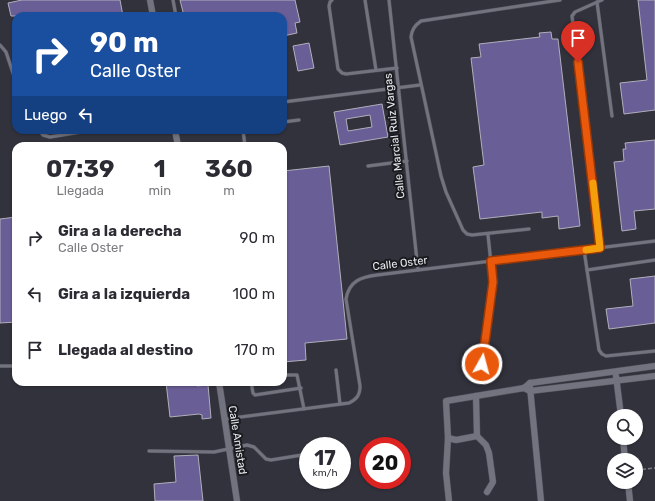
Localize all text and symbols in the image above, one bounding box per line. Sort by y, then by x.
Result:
pin [561,21,595,62]
text: 90 m [90,26,159,59]
icon: arrive [567,27,589,49]
icon: right [24,28,76,80]
text: Calle Oster [90,60,180,82]
street label: Calle Marcial Ruiz Vargas [381,72,408,199]
icon: left [75,104,97,126]
text: Luego [24,106,67,124]
text: 07:39 [46,155,114,183]
text: 1 [154,155,166,183]
text: 360 [205,155,253,183]
text: Llegada [56,183,104,198]
text: min [148,183,171,198]
text: m [223,183,235,198]
text: Gira a la derecha [58,222,182,240]
icon: right [24,227,46,249]
text: 90 m [240,229,275,247]
text: Calle Oster [58,240,123,255]
street label: Calle Oster [372,254,429,273]
icon: left [24,283,46,305]
text: Gira a la izquierda [58,285,190,303]
text: 100 m [233,285,275,303]
icon: arrive [24,339,46,361]
text: Llegada al destino [58,341,193,359]
text: 170 m [234,341,275,359]
position arrow [461,343,503,385]
street label: Calle Amistad [226,405,249,475]
map controls [607,409,643,489]
button: search [607,409,643,445]
speed limit sign: 20 [359,437,411,489]
text: 17 [314,446,336,470]
button: layers [607,453,643,489]
text: km/h [313,467,337,479]

